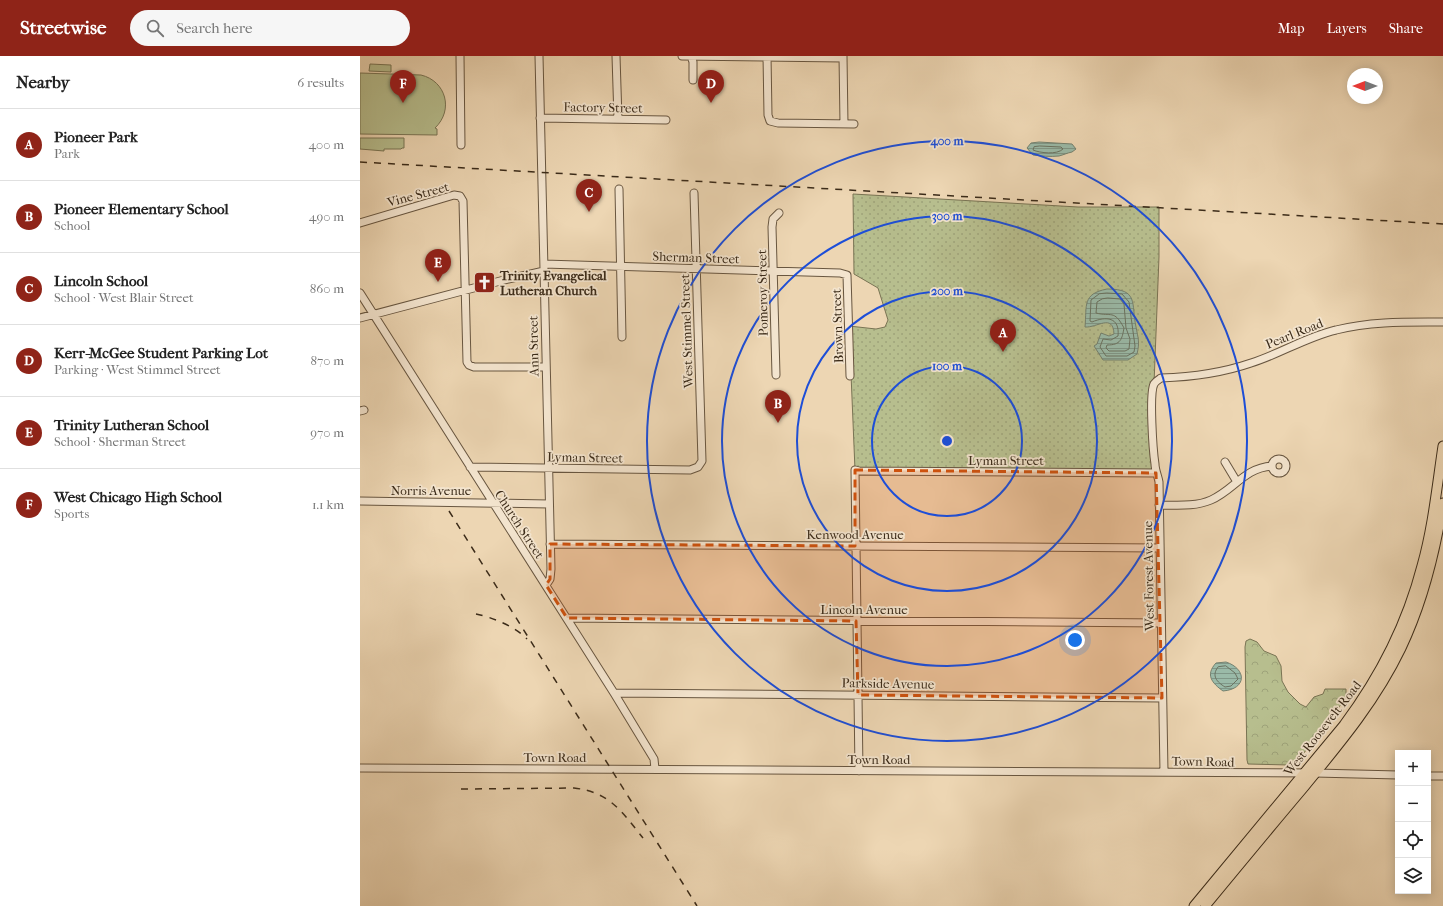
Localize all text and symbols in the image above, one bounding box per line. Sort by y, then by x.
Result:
search box [130,10,410,46]
text: Streetwise [20,17,106,39]
icon: search [144,17,166,39]
text: Search here [176,19,252,37]
text: Map [1278,20,1305,37]
text: Layers [1327,20,1367,37]
text: Share [1389,20,1423,37]
north arrow [1347,68,1383,104]
pin: F [390,70,416,103]
pin: D [698,70,724,103]
text: Nearby [16,72,70,92]
text: 6 results [297,75,344,90]
street label: Factory Street [563,99,643,116]
text: Pioneer Park [54,128,138,146]
text: 400 m [930,134,964,149]
text: A [25,137,33,152]
text: 400 m [308,137,344,152]
text: Park [54,146,80,161]
street label: Vine Street [385,179,451,210]
pin: C [576,179,602,212]
text: Pioneer Elementary School [54,200,229,218]
text: B [25,209,33,224]
text: 490 m [309,209,344,224]
text: 300 m [932,209,963,224]
text: School [54,218,90,233]
street label: Sherman Street [652,248,740,267]
pin: E [425,249,451,282]
street label: Pomeroy Street [754,249,771,337]
place label: Trinity Evangelical Lutheran Church [499,268,607,298]
church icon: Trinity Evangelical Lutheran Church [471,269,497,295]
text: Lincoln School [54,272,148,290]
street label: West Stimmel Street [677,273,696,389]
text: C [25,281,33,296]
text: 860 m [310,281,344,296]
text: 200 m [931,284,964,298]
street label: Brown Street [829,288,846,364]
text: School · West Blair Street [54,290,194,305]
street label: Ann Street [525,315,542,377]
street label: Pearl Road [1263,315,1326,352]
pin: A [990,319,1016,352]
text: Kerr-McGee Student Parking Lot [54,344,268,362]
text: D [24,353,34,368]
text: 870 m [310,353,344,368]
text: 100 m [932,359,963,373]
text: Parking · West Stimmel Street [54,362,221,377]
pin: B [765,390,791,423]
text: Trinity Lutheran School [54,416,209,434]
text: E [25,425,33,440]
text: 970 m [310,425,344,440]
text: School · Sherman Street [54,434,186,449]
centre of rings [940,434,954,448]
street label: Lyman Street [547,449,623,466]
street label: Lyman Street [968,453,1044,468]
street label: Norris Avenue [391,483,472,498]
street label: Church Street [492,487,548,562]
text: West Chicago High School [54,488,222,506]
text: F [26,497,32,512]
text: 1.1 km [312,497,344,512]
text: Sports [54,506,89,521]
street label: West Forest Avenue [1140,520,1157,632]
street label: Kenwood Avenue [806,527,904,542]
street label: Lincoln Avenue [820,602,908,617]
your location [1065,630,1085,650]
street label: Parkside Avenue [842,675,935,692]
street label: West Roosevelt Road [1280,677,1365,780]
street label: Town Road [524,750,587,765]
map controls [1395,750,1431,894]
button: + [1395,750,1431,786]
street label: Town Road [848,752,911,767]
street label: Town Road [1171,753,1235,770]
button: − [1395,786,1431,822]
button: locate [1395,822,1431,858]
button: layers [1395,858,1431,894]

